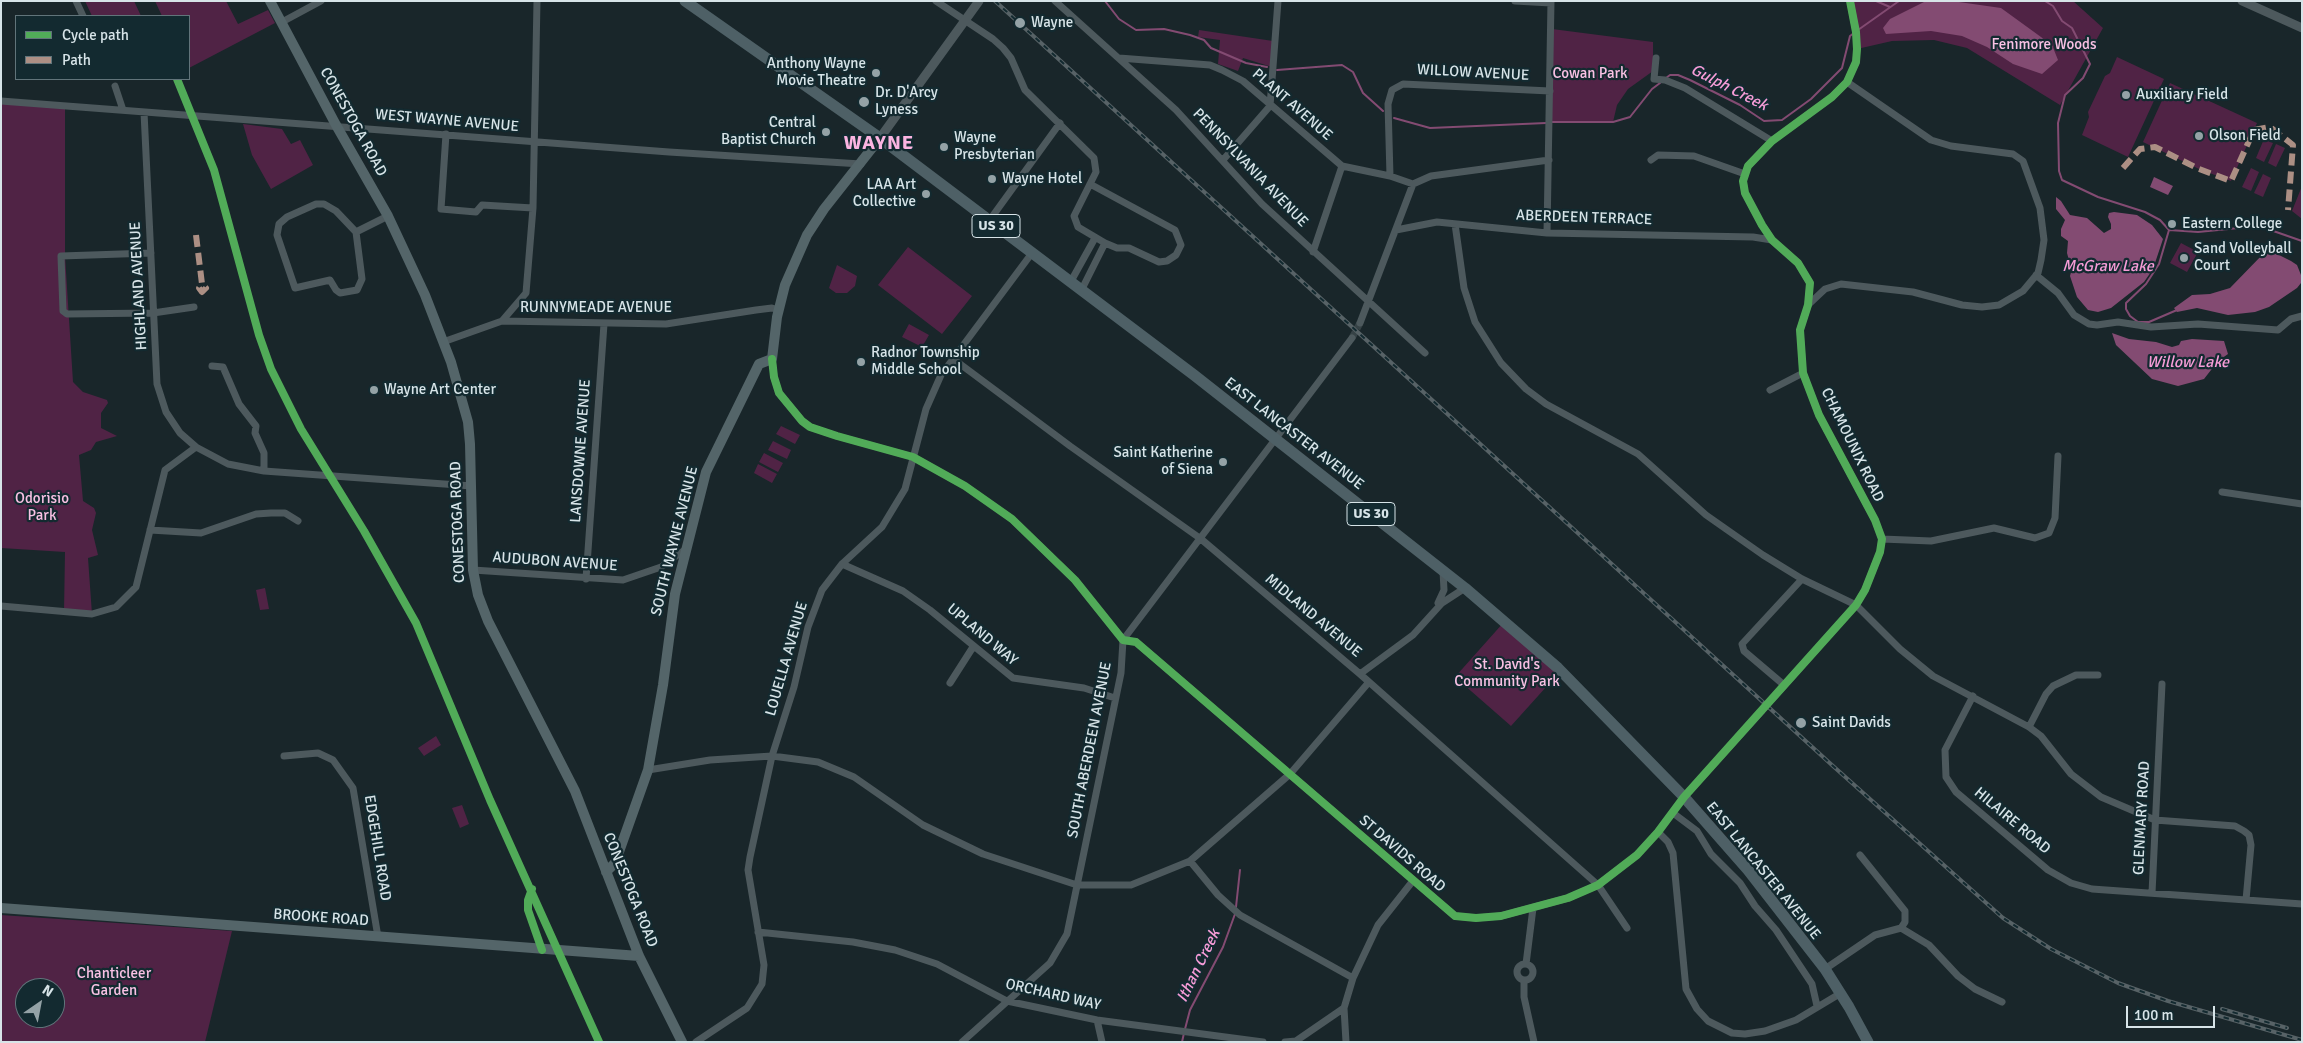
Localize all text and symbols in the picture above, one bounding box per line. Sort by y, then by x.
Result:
place label: Wayne [1031,14,1073,32]
legend [15,15,190,80]
marker: Wayne [1013,16,1027,30]
text: Cycle path [62,26,129,44]
park label: Fenimore Woods [1991,36,2097,54]
text: Path [62,51,91,69]
place label: Anthony Wayne Movie Theatre [767,55,866,90]
water label: Gulph Creek [1687,60,1771,116]
street label: WILLOW AVENUE [1416,61,1530,85]
street label: CONESTOGA ROAD [316,64,390,180]
street label: PLANT AVENUE [1248,65,1336,145]
park label: Cowan Park [1552,65,1628,83]
marker: Anthony Wayne Movie Theatre [870,67,882,79]
place label: Dr. D'Arcy Lyness [875,84,938,119]
place label: Auxiliary Field [2136,86,2228,104]
marker: Auxiliary Field [2120,89,2132,101]
marker: Dr. D'Arcy Lyness [857,95,871,109]
street label: PENNSYLVANIA AVENUE [1189,105,1311,231]
street label: WEST WAYNE AVENUE [374,106,520,136]
place label: Central Baptist Church [721,114,816,149]
marker: Central Baptist Church [820,126,832,138]
place label: Olson Field [2209,127,2281,145]
place label: Wayne Presbyterian [954,129,1035,164]
marker: Olson Field [2193,130,2205,142]
district label: WAYNE [843,132,915,156]
marker: Wayne Presbyterian [938,141,950,153]
place label: Wayne Hotel [1002,170,1082,188]
marker: Wayne Hotel [986,173,998,185]
place label: LAA Art Collective [853,176,916,211]
marker: LAA Art Collective [920,188,932,200]
street label: ABERDEEN TERRACE [1516,207,1652,229]
road number: US 30 [972,215,1020,238]
place label: Eastern College [2182,215,2282,233]
marker: Eastern College [2166,218,2178,230]
street label: HIGHLAND AVENUE [127,221,151,351]
place label: Sand Volleyball Court [2194,240,2292,275]
marker: Sand Volleyball Court [2178,252,2190,264]
water label: McGraw Lake [2062,257,2154,277]
street label: RUNNYMEADE AVENUE [520,299,672,317]
place label: Radnor Township Middle School [871,344,980,379]
water label: Willow Lake [2147,353,2229,373]
marker: Radnor Township Middle School [855,356,867,368]
street label: EAST LANCASTER AVENUE [1221,374,1367,494]
street label: LANSDOWNE AVENUE [567,379,595,523]
place label: Wayne Art Center [384,381,496,399]
marker: Wayne Art Center [368,384,380,396]
street label: CHAMOUNIX ROAD [1817,385,1887,505]
place label: Saint Katherine of Siena [1113,444,1213,479]
marker: Saint Katherine of Siena [1217,456,1229,468]
street label: CONESTOGA ROAD [447,461,469,583]
street label: SOUTH WAYNE AVENUE [648,464,702,618]
park label: Odorisio Park [15,490,69,525]
road number: US 30 [1347,502,1395,526]
street label: AUDUBON AVENUE [492,549,618,575]
street label: MIDLAND AVENUE [1261,570,1365,662]
street label: LOUELLA AVENUE [762,600,812,718]
street label: UPLAND WAY [943,600,1021,670]
park label: St. David's Community Park [1454,656,1560,691]
street label: SOUTH ABERDEEN AVENUE [1064,660,1116,840]
place label: Saint Davids [1812,714,1891,732]
marker: Saint Davids [1794,716,1808,730]
street label: GLENMARY ROAD [2130,761,2154,875]
street label: HILAIRE ROAD [1970,784,2054,858]
street label: EDGEHILL ROAD [360,794,394,902]
street label: EAST LANCASTER AVENUE [1702,799,1824,943]
street label: ST DAVIDS ROAD [1355,812,1449,896]
street label: CONESTOGA ROAD [599,830,661,950]
street label: BROOKE ROAD [273,906,369,930]
water label: Ithan Creek [1173,926,1225,1006]
park label: Chanticleer Garden [77,965,151,1000]
street label: ORCHARD WAY [1004,975,1102,1015]
north arrow [15,978,65,1028]
text: N [39,981,57,1001]
scale bar [2128,996,2217,1028]
text: 100 m [2134,1006,2174,1024]

